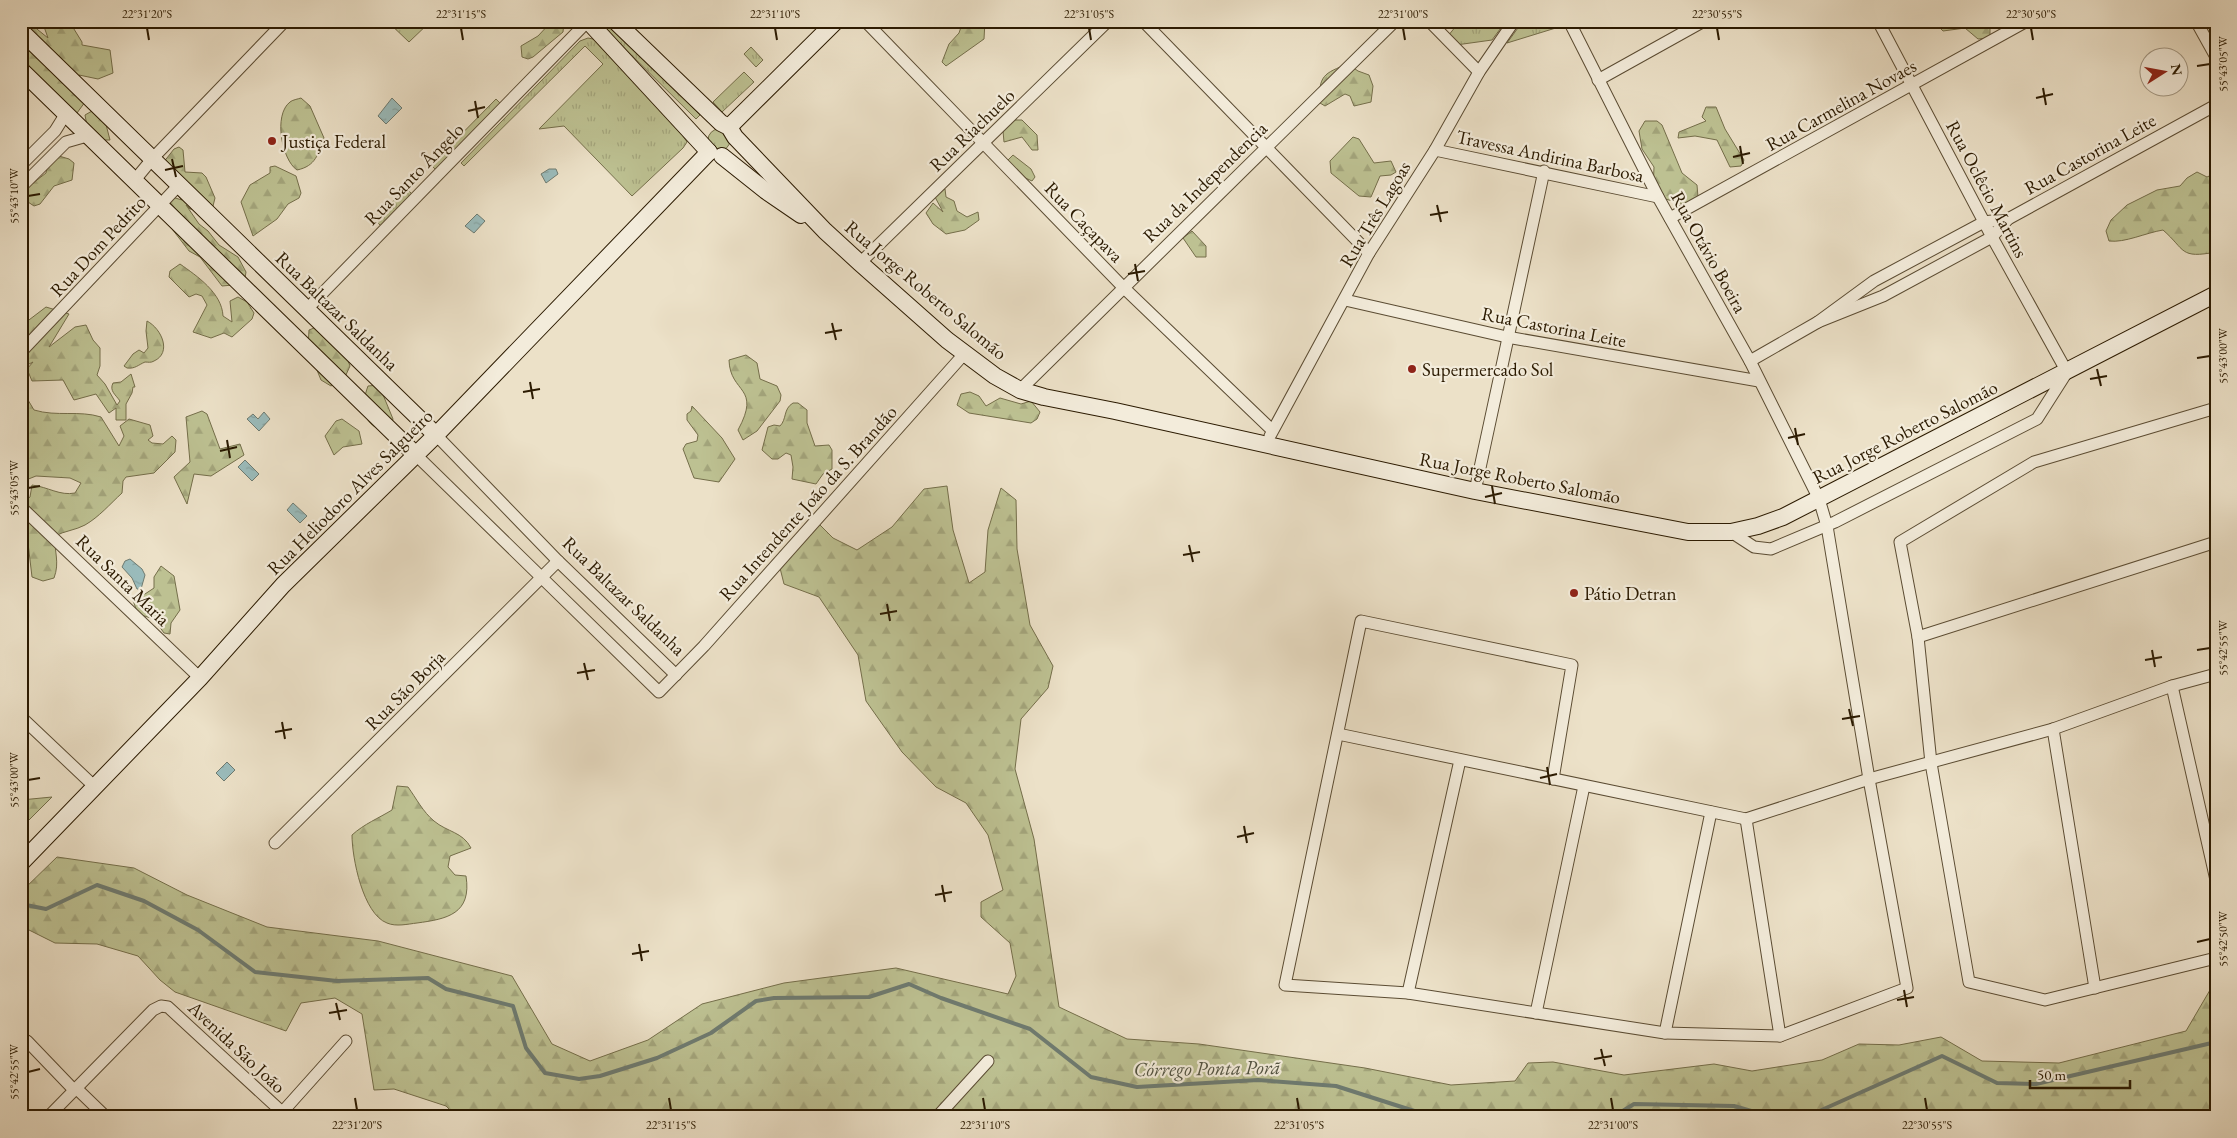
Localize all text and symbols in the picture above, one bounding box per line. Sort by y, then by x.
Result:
text: 22°31'20"S [122,6,172,22]
text: 22°31'15"S [436,6,486,22]
text: 22°31'10"S [750,6,800,22]
text: 22°31'05"S [1064,6,1114,22]
text: 22°31'00"S [1378,6,1428,22]
text: 22°30'55"S [1692,6,1742,22]
text: 22°30'50"S [2006,6,2056,22]
text: 55°43'05"W [2215,35,2231,92]
north arrow [2140,48,2190,98]
street label: Rua Carmelina Novaes [1761,53,1921,157]
text: N [2167,62,2187,77]
street label: Rua Riachuelo [924,83,1020,177]
street label: Rua Castorina Leite [2020,108,2160,200]
street label: Rua da Independencia [1137,116,1273,248]
street label: Rua Oclêcio Martins [1940,116,2034,262]
street label: Rua Santo Ângelo [359,117,469,231]
street label: Travessa Andirina Barbosa [1454,124,1646,188]
place label: Justiça Federal [280,129,386,154]
marker: Justiça Federal [266,135,278,147]
street label: Rua Três Lagoas [1334,156,1416,272]
text: 55°43'10"W [6,167,22,224]
street label: Rua Caçapava [1039,176,1129,268]
street label: Rua Otávio Boeira [1665,187,1753,318]
street label: Rua Dom Pedrito [45,190,151,302]
street label: Rua Jorge Roberto Salomão [840,215,1012,365]
street label: Rua Baltazar Saldanha [270,246,404,376]
street label: Rua Castorina Leite [1480,301,1628,353]
text: 55°43'00"W [2215,327,2231,384]
place label: Supermercado Sol [1422,357,1554,382]
marker: Supermercado Sol [1406,363,1418,375]
street label: Rua Jorge Roberto Salomão [1808,374,2002,490]
street label: Rua Intendente João da S. Brandão [713,400,903,606]
street label: Rua Heliodoro Alves Salgueiro [262,404,438,580]
street label: Rua Jorge Roberto Salomão [1417,446,1623,510]
text: 55°43'05"W [6,459,22,516]
street label: Rua Santa Maria [71,529,176,632]
street label: Rua Baltazar Saldanha [557,531,691,661]
place label: Pátio Detran [1584,581,1677,606]
marker: Pátio Detran [1568,587,1580,599]
text: 55°42'55"W [2215,619,2231,676]
street label: Rua São Borja [360,644,451,735]
text: 55°43'00"W [6,751,22,808]
text: 55°42'50"W [2215,910,2231,967]
street label: Avenida São João [182,995,291,1099]
text: 55°42'55"W [6,1043,22,1100]
water label: Córrego Ponta Porã [1133,1054,1281,1082]
scale bar [2030,1058,2130,1090]
text: 50 m [2037,1065,2066,1084]
text: 22°31'20"S [332,1117,382,1133]
text: 22°31'15"S [646,1117,696,1133]
text: 22°31'10"S [960,1117,1010,1133]
text: 22°31'05"S [1274,1117,1324,1133]
text: 22°31'00"S [1588,1117,1638,1133]
text: 22°30'55"S [1902,1117,1952,1133]

